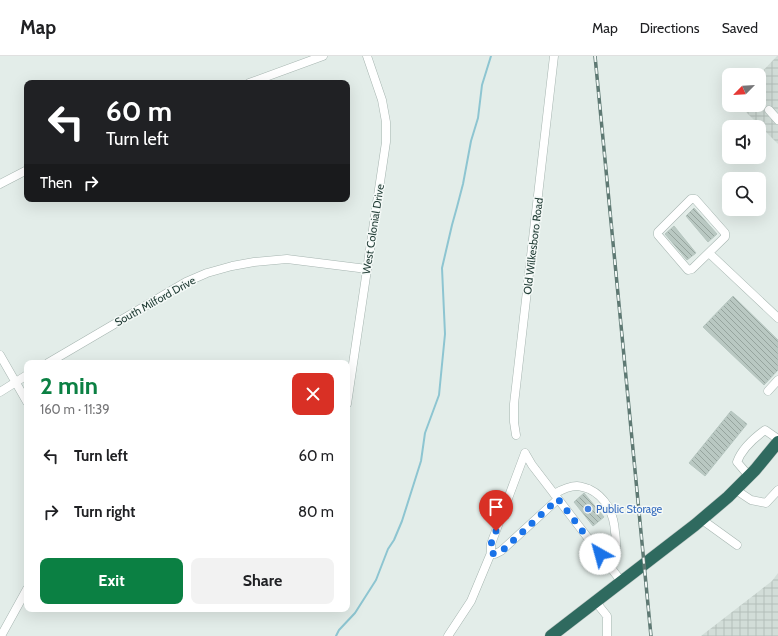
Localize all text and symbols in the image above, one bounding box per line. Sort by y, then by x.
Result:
text: Map [20,16,56,39]
text: Map [592,19,618,37]
text: Directions [640,19,700,37]
text: Saved [722,19,758,37]
north arrow [722,68,766,112]
map controls [722,68,766,216]
text: 60 m [106,94,172,128]
icon: left [40,96,92,148]
button: sound [722,120,766,164]
text: Turn left [106,128,169,150]
icon: right [80,172,102,194]
button: search [722,172,766,216]
text: Then [40,174,72,192]
street label: West Colonial Drive [359,183,387,275]
street label: Old Wilkesboro Road [520,197,546,295]
street label: South Milford Drive [112,273,198,329]
text: 2 min [40,371,98,400]
button: close [292,373,334,415]
text: 160 m · 11:39 [40,401,110,417]
icon: left [40,445,62,467]
text: Turn left [74,447,128,465]
text: 60 m [298,447,334,465]
pin [479,490,513,531]
icon: arrive [485,496,507,518]
icon: right [40,501,62,523]
place label: Public Storage [596,502,663,516]
text: Turn right [74,503,135,521]
text: 80 m [298,503,334,521]
marker: Public Storage [583,504,593,514]
position arrow [579,533,621,575]
button: Exit [40,558,183,604]
button: Share [191,558,334,604]

